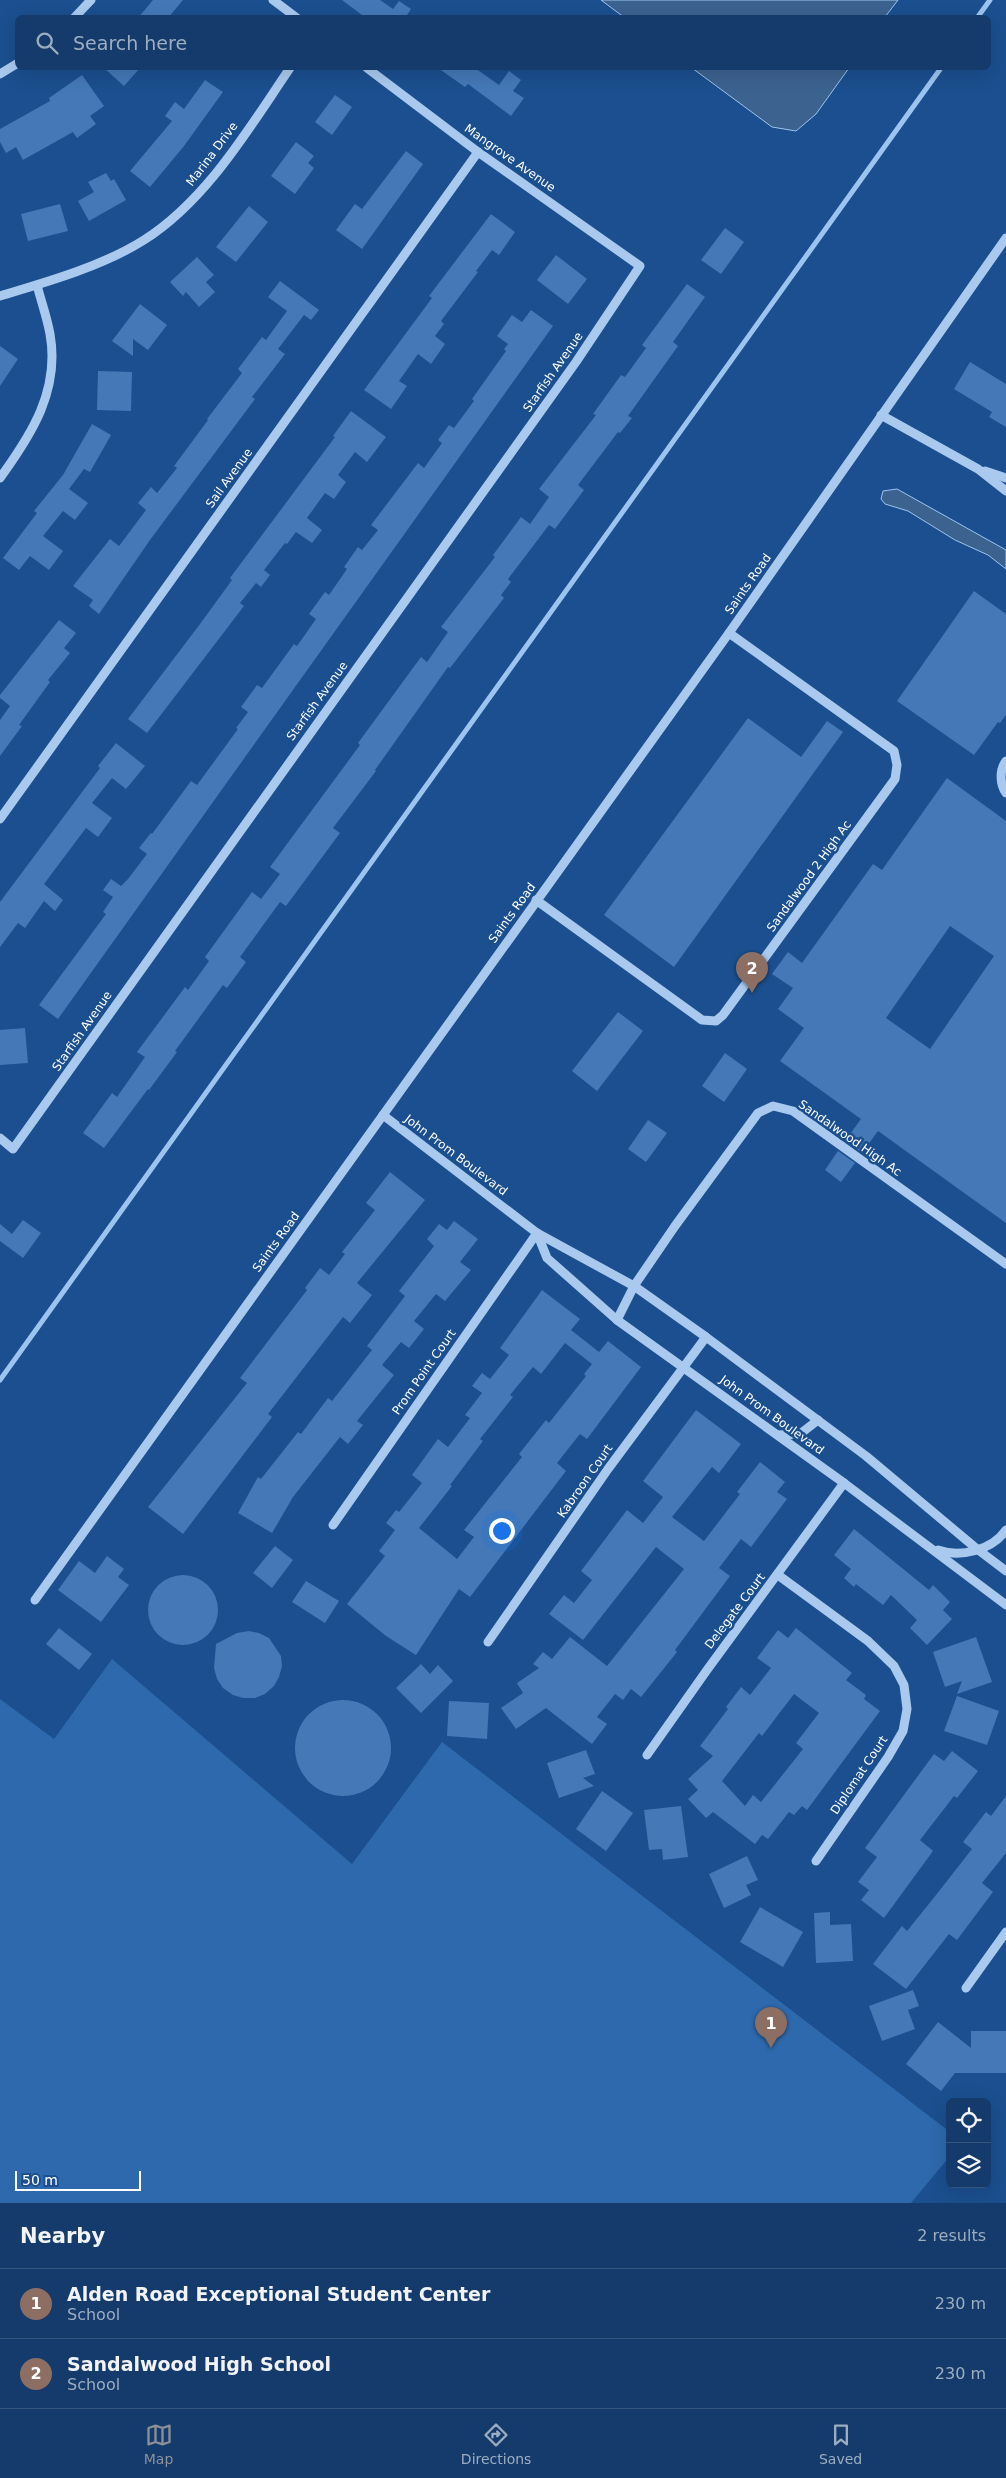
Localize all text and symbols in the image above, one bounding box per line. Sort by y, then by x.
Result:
search box [15,15,991,70]
icon: search [33,29,61,57]
text: Search here [73,32,187,54]
street label: Marina Drive [183,119,241,189]
street label: Mangrove Avenue [462,121,558,195]
street label: Starfish Avenue [520,329,586,415]
street label: Sail Avenue [203,446,255,510]
street label: Saints Road [722,551,774,617]
street label: Starfish Avenue [284,659,350,743]
street label: Sandalwood 2 High Ac [764,818,854,934]
street label: Saints Road [486,880,538,946]
pin: 2 [736,952,768,993]
street label: Starfish Avenue [49,988,115,1074]
street label: Sandalwood High Ac [796,1097,904,1179]
street label: John Prom Boulevard [401,1111,510,1198]
street label: Saints Road [250,1209,302,1275]
street label: Prom Point Court [389,1326,459,1417]
street label: John Prom Boulevard [716,1372,827,1457]
street label: Kabroon Court [554,1441,616,1520]
your location [489,1518,515,1544]
street label: Delegate Court [702,1570,768,1652]
street label: Diplomat Court [828,1733,891,1817]
pin: 1 [755,2007,787,2048]
map controls [946,2098,991,2188]
button: locate [946,2098,991,2143]
button: layers [946,2143,991,2188]
scale bar [15,2168,141,2191]
text: 50 m [22,2172,58,2188]
text: Nearby [20,2224,105,2248]
text: 2 results [917,2226,986,2245]
text: Alden Road Exceptional Student Center [67,2283,490,2305]
text: 1 [30,2294,42,2313]
text: 230 m [935,2294,986,2313]
text: School [67,2305,120,2324]
text: Sandalwood High School [67,2353,331,2375]
text: 2 [30,2364,42,2383]
text: 230 m [935,2364,986,2383]
text: School [67,2375,120,2394]
tab: Map [144,2421,173,2467]
tab: Directions [461,2421,531,2467]
tab: Saved [819,2421,862,2467]

